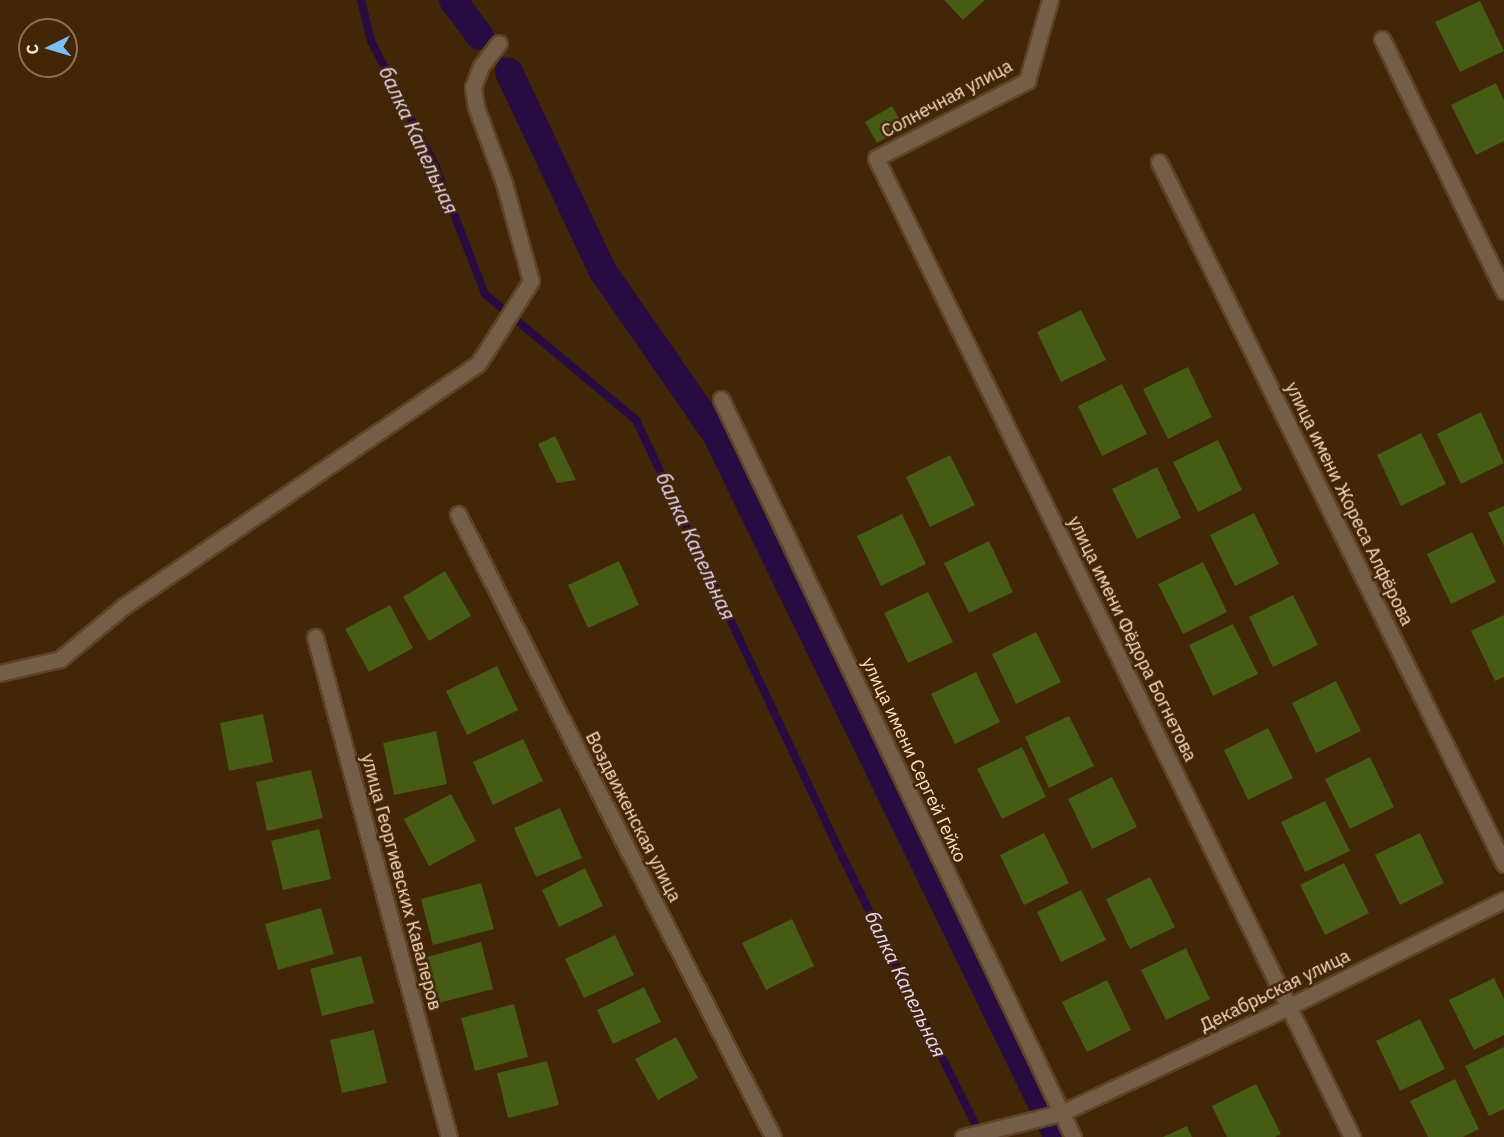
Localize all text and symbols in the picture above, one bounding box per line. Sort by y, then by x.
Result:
north arrow [18,18,78,78]
text: С [22,43,42,55]
street label: Солнечная улица [878,55,1016,143]
water label: балка Капельная [374,62,464,218]
street label: улица имени Жореса Алфёрова [1280,379,1418,629]
water label: балка Капельная [651,468,741,624]
street label: улица имени Фёдора Богнетова [1063,513,1201,765]
street label: улица имени Сергей Гейко [857,654,971,866]
street label: Воздвиженская улица [581,728,685,906]
street label: улица Георгиевских Кавалеров [356,751,446,1013]
water label: балка Капельная [860,907,952,1061]
street label: Декабрьская улица [1196,945,1354,1037]

